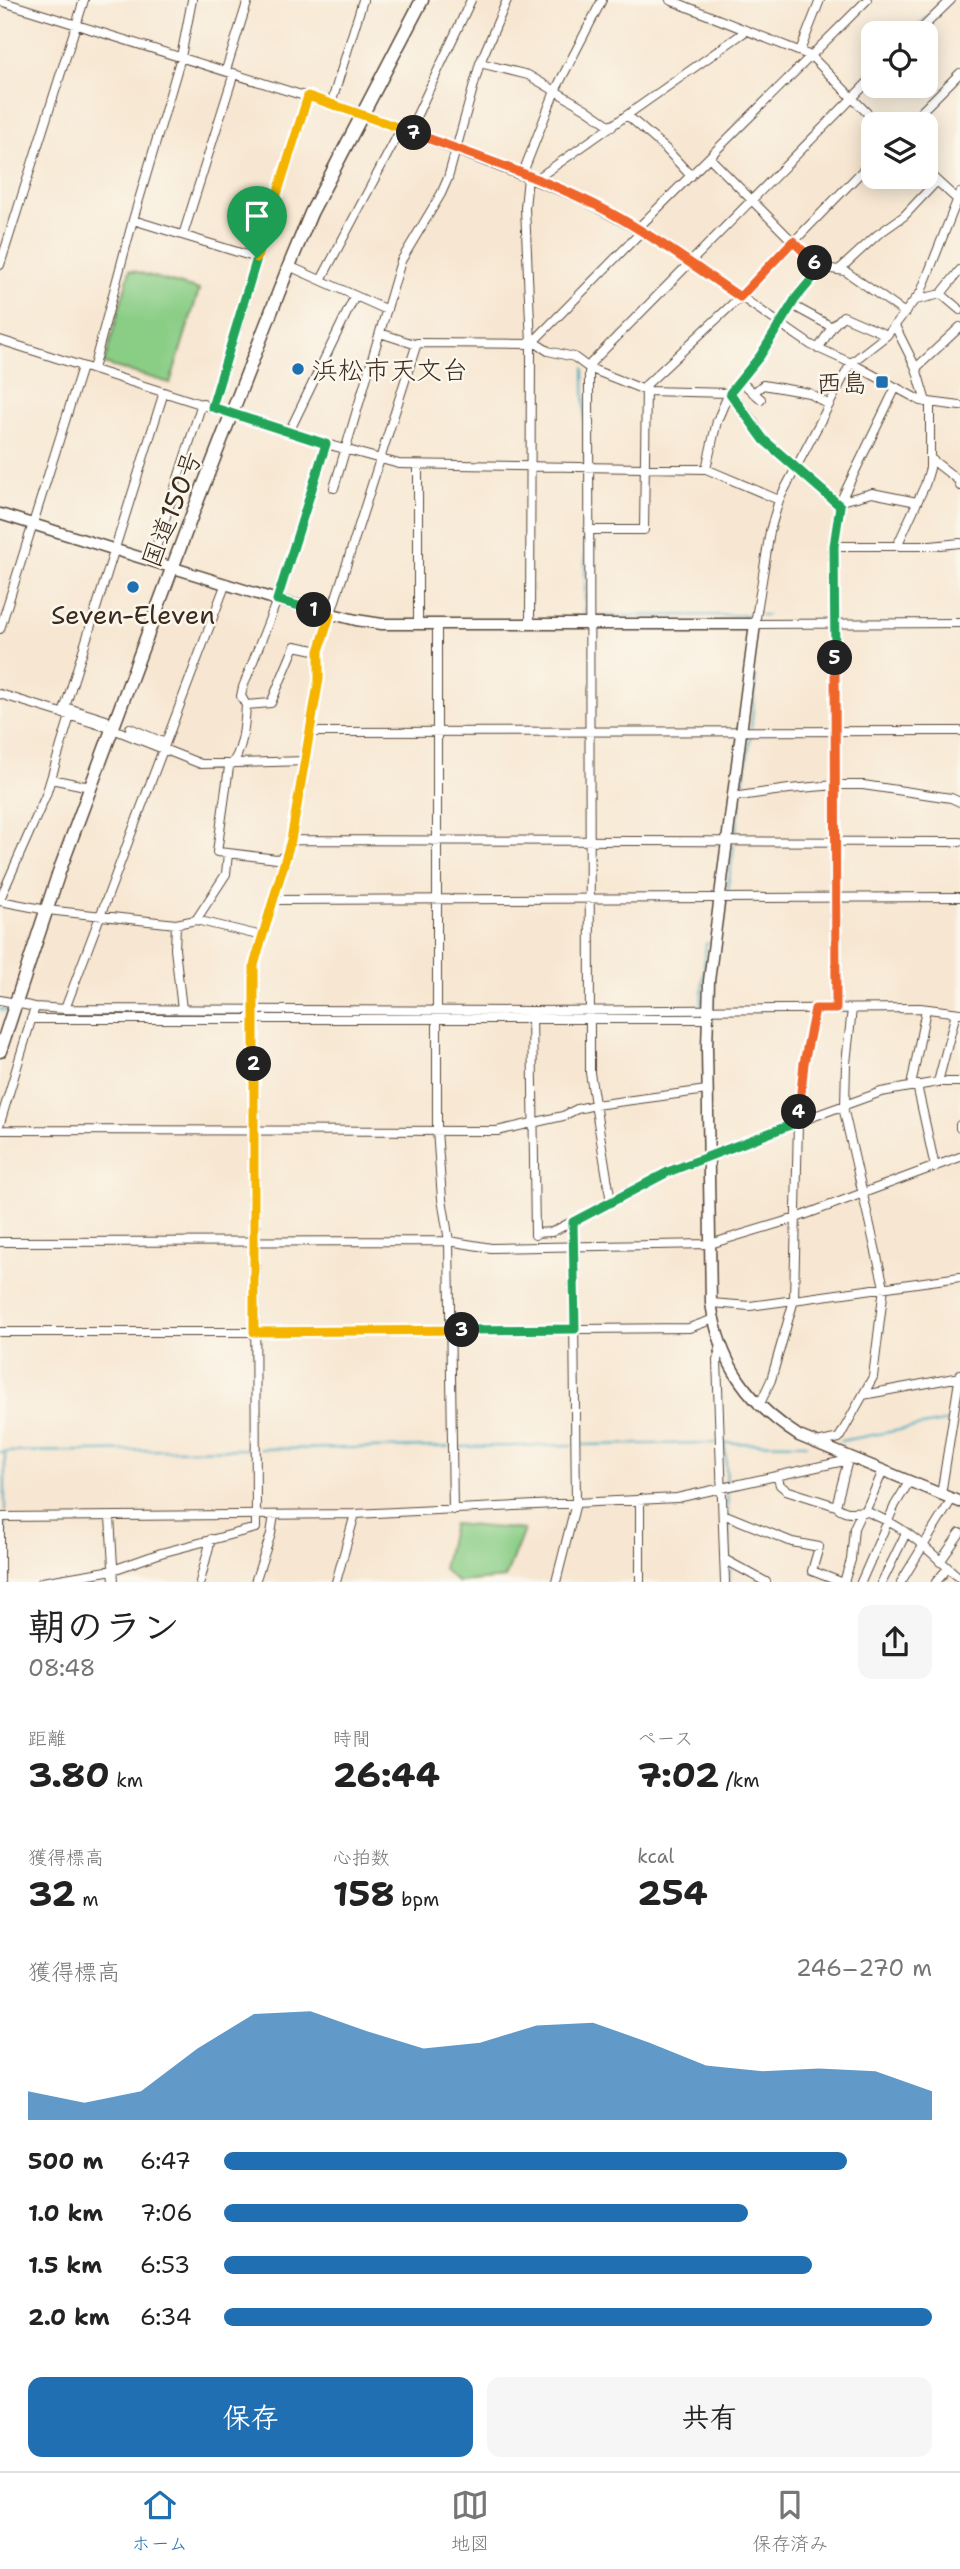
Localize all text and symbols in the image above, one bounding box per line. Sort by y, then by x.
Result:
map controls [861,21,938,189]
button: locate [861,21,938,98]
button: layers [861,112,938,189]
pin: 7 [396,116,432,150]
text: 7 [407,120,420,145]
pin [227,186,287,258]
icon: arrive [238,197,276,235]
pin: 6 [798,246,832,280]
text: 6 [808,250,821,275]
place label: 浜松市天文台 [312,352,468,387]
marker: 浜松市天文台 [290,361,306,377]
place label: 西島 [816,365,868,400]
marker: 西島 [874,374,890,390]
street label: 国道150号 [133,446,209,572]
marker: Seven-Eleven [125,579,141,595]
pin: 1 [296,592,332,628]
place label: Seven-Eleven [51,597,215,632]
text: 1 [309,597,318,622]
pin: 5 [818,640,852,676]
text: 5 [829,645,840,670]
pin: 2 [236,1046,272,1082]
text: 2 [247,1051,260,1076]
pin: 4 [782,1094,816,1130]
text: 4 [792,1099,805,1124]
pin: 3 [444,1312,480,1348]
text: 3 [455,1317,468,1342]
text: 朝のラン [28,1601,180,1652]
button: share [858,1605,932,1679]
text: 08:48 [28,1653,96,1683]
text: 距離 [28,1726,66,1751]
text: 時間 [333,1726,371,1751]
text: ペース [637,1726,693,1751]
text: 3.80 [28,1751,110,1798]
text: 26:44 [333,1751,440,1798]
text: 7:02 [637,1751,719,1798]
text: km [110,1768,143,1793]
text: /km [719,1768,760,1793]
text: kcal [637,1844,674,1869]
text: 獲得標高 [28,1845,104,1870]
text: 心拍数 [333,1845,390,1870]
text: 254 [637,1869,708,1916]
text: 32 [28,1870,76,1917]
text: 158 [333,1870,395,1917]
text: m [76,1887,99,1912]
text: bpm [395,1887,439,1912]
text: 246–270 m [796,1953,932,1983]
text: 獲得標高 [28,1957,120,1987]
text: 500 m [28,2146,103,2176]
text: 6:47 [140,2146,191,2176]
text: 1.0 km [28,2198,103,2228]
text: 7:06 [140,2198,193,2228]
text: 1.5 km [28,2250,102,2280]
text: 6:53 [140,2250,190,2280]
text: 2.0 km [28,2302,110,2332]
text: 6:34 [140,2302,192,2332]
button: 保存 [28,2377,473,2457]
button: 共有 [487,2377,932,2457]
tab: ホーム [132,2486,188,2556]
tab: 地図 [451,2486,489,2556]
tab: 保存済み [752,2486,828,2556]

